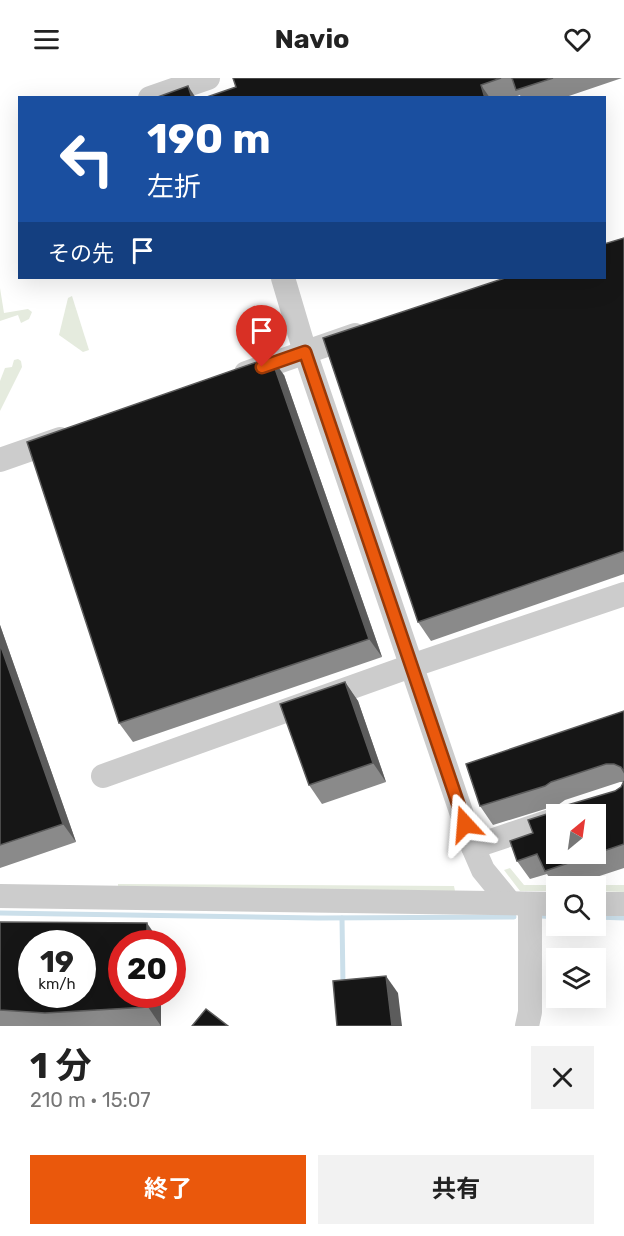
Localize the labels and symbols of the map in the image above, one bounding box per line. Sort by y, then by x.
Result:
pin [236,305,287,367]
position arrow [433,792,497,856]
north arrow [546,804,606,864]
speed limit sign: 20 [108,930,186,1008]

